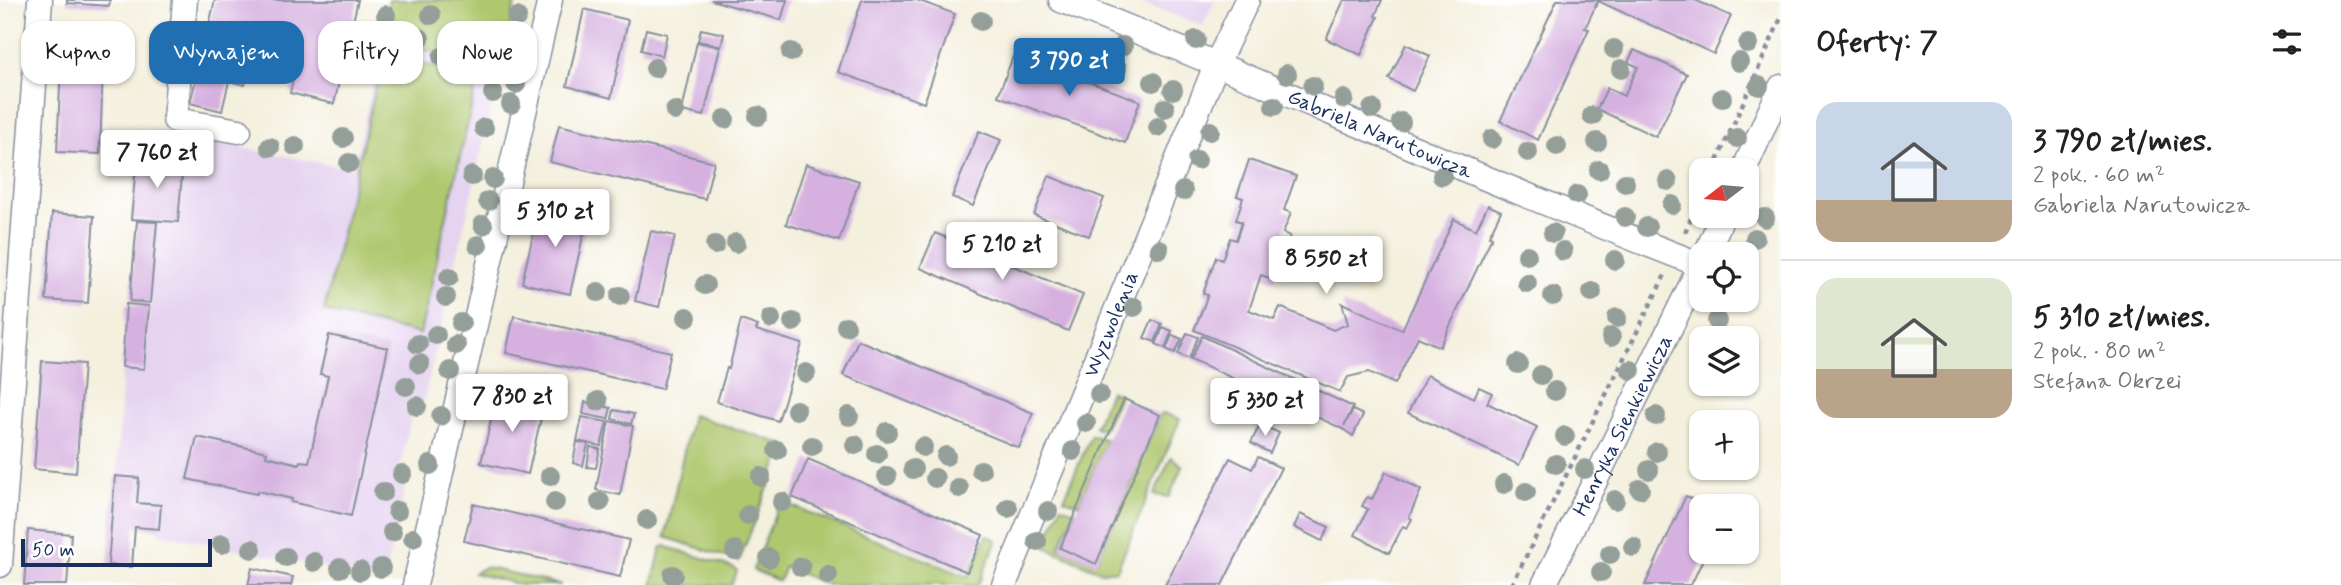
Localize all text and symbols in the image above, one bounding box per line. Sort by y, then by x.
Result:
chip: Kupno [21,21,135,84]
chip: Wynajem [149,21,304,84]
chip: Filtry [318,21,423,84]
chip: Nowe [437,21,537,84]
text: Oferty: 7 [1816,23,1938,62]
icon: filters [2268,23,2306,61]
pin: 3 790 zł [997,38,1141,98]
text: 3 790 zł [1030,46,1108,76]
street label: Gabriela Narutowicza [1283,83,1477,186]
text: 3 790 zł/mies. [2033,122,2212,161]
pin: 7 760 zł [85,130,229,190]
icon: home [1872,130,1956,214]
text: 7 760 zł [117,138,197,168]
north arrow [1689,158,1759,228]
map controls [1689,158,1759,564]
text: 2 pok. · 60 m² [2033,161,2165,191]
pin: 5 310 zł [483,190,627,249]
text: Gabriela Narutowicza [2033,191,2250,221]
text: 5 310 zł [517,197,593,227]
pin: 5 210 zł [930,222,1074,282]
text: 5 210 zł [962,230,1042,260]
pin: 8 550 zł [1254,236,1398,296]
button: locate [1689,242,1759,312]
text: 8 550 zł [1285,244,1367,274]
street label: Wyzwolenia [1077,267,1146,381]
text: 5 310 zł/mies. [2033,298,2210,337]
icon: home [1872,306,1956,390]
button: layers [1689,326,1759,396]
street label: Henryka Sienkiewicza [1567,330,1680,521]
text: 2 pok. · 80 m² [2033,337,2166,367]
text: Stefana Okrzei [2033,367,2182,397]
pin: 7 830 zł [440,374,584,434]
pin: 5 330 zł [1193,378,1337,438]
text: 7 830 zł [472,382,552,412]
text: 5 330 zł [1226,386,1304,416]
button: + [1689,410,1759,480]
button: − [1689,494,1759,564]
scale bar [21,536,212,568]
text: 50 m [32,538,75,563]

